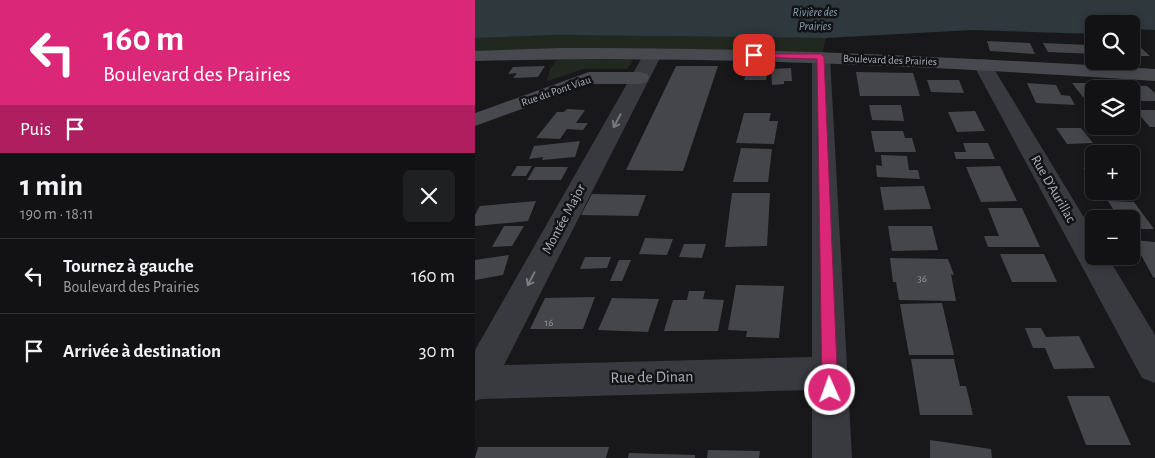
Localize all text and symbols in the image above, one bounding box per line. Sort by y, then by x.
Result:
water label: Rivière des Prairies [793,6,838,32]
map controls [1085,15,1140,265]
button: search [1085,15,1140,70]
icon: left [20,20,85,85]
text: 160 m [103,22,184,57]
pin [733,34,775,76]
icon: arrive [740,41,768,69]
street label: Boulevard des Prairies [843,53,937,67]
text: Boulevard des Prairies [103,63,291,85]
street label: Rue du Pont Viau [520,74,592,108]
button: layers [1085,80,1140,135]
one-way arrow [612,113,622,128]
icon: arrive [61,115,89,143]
text: Puis [20,120,51,139]
button: + [1085,145,1140,200]
street label: Rue D'Aurillac [1028,153,1078,226]
button: close [403,170,455,222]
text: 1 min [20,171,83,201]
street label: Montée Major [540,182,588,256]
text: 190 m · 18:11 [20,206,94,222]
button: − [1085,210,1140,265]
text: Tournez à gauche [63,257,194,276]
icon: left [20,262,48,290]
text: 160 m [411,267,455,286]
one-way arrow [526,271,536,286]
house number: 36 [917,273,927,284]
text: Boulevard des Prairies [63,279,200,295]
house number: 16 [545,317,553,328]
icon: arrive [20,337,48,365]
text: Arrivée à destination [63,342,221,361]
text: 30 m [419,342,455,361]
position arrow [803,363,855,415]
street label: Rue de Dinan [610,368,694,386]

